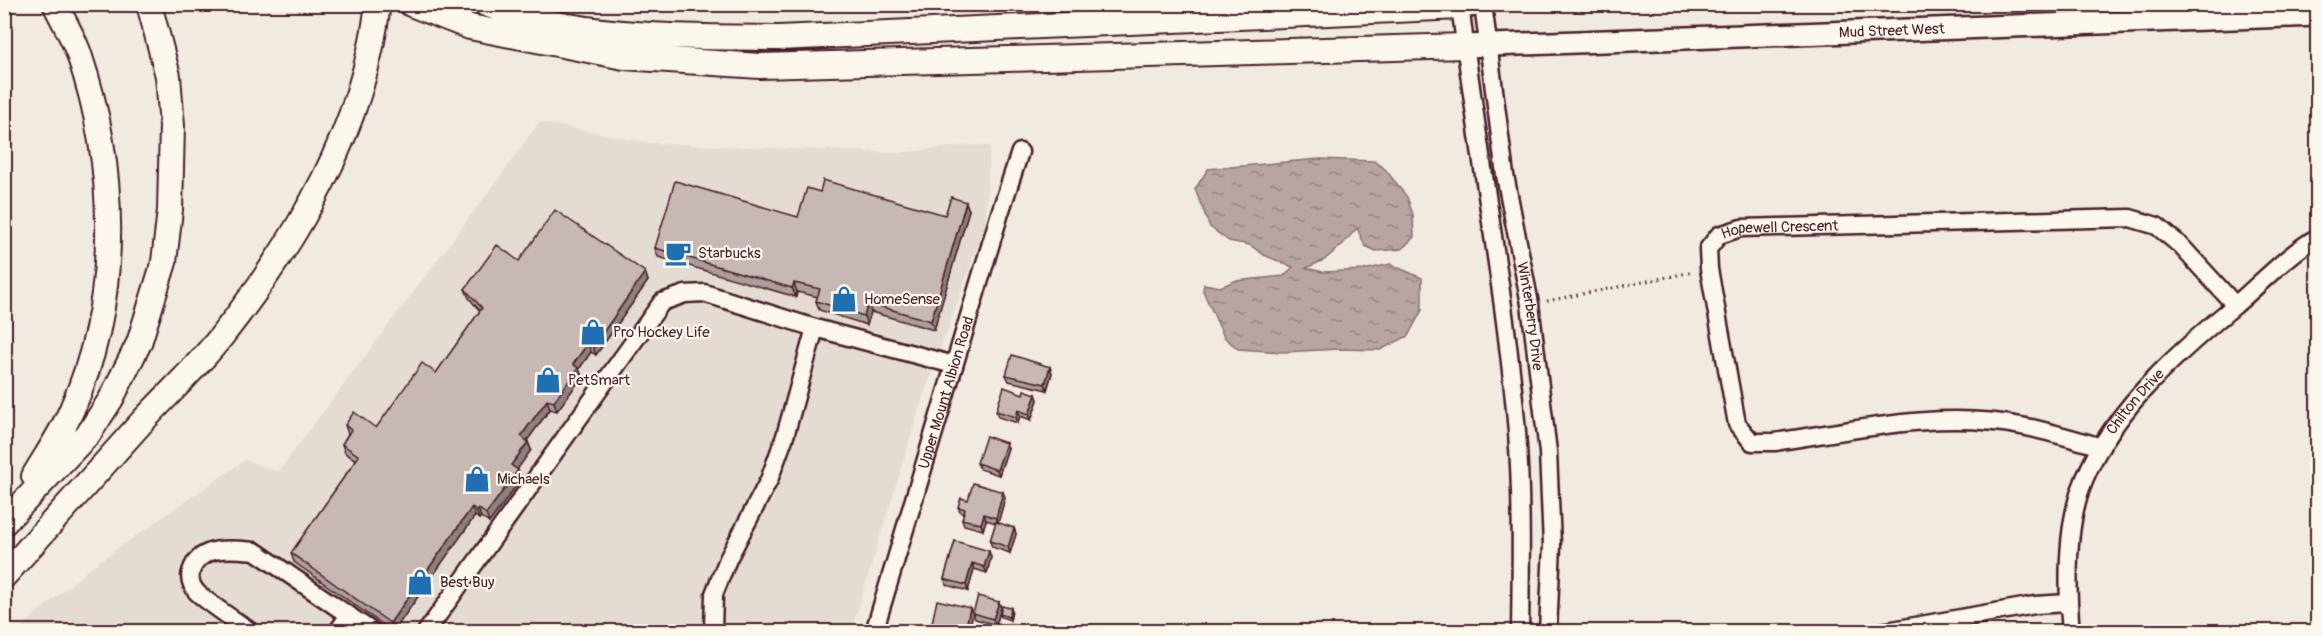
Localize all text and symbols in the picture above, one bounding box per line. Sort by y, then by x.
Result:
street label: Mud Street West [1838,20,1946,42]
street label: Hopewell Crescent [1719,216,1840,244]
cafe icon: Starbucks [663,238,693,268]
place label: Starbucks [698,244,761,263]
street label: Winterberry Drive [1512,260,1547,372]
shop icon: HomeSense [829,284,859,314]
place label: HomeSense [864,290,941,309]
street label: Upper Mount Albion Road [915,314,978,471]
shop icon: Pro Hockey Life [578,317,608,347]
place label: Pro Hockey Life [613,323,710,342]
street label: Chilton Drive [2102,364,2169,438]
shop icon: PetSmart [533,365,563,395]
place label: PetSmart [568,371,631,390]
shop icon: Michaels [462,464,492,494]
place label: Michaels [497,470,550,489]
shop icon: Best Buy [405,567,435,597]
place label: Best Buy [440,573,495,592]

